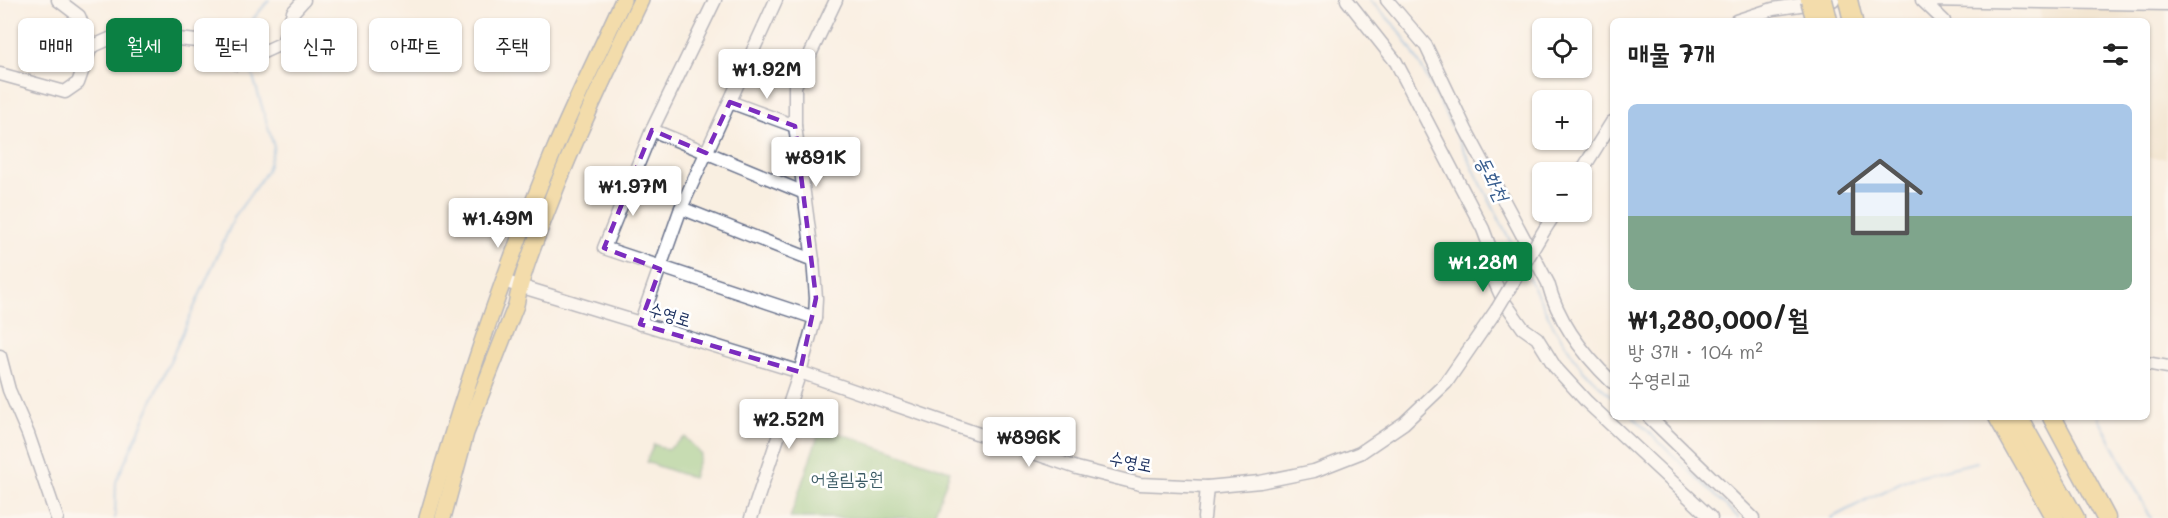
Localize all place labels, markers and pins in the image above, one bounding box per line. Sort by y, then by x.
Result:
pin: ₩1.92M [718,49,816,100]
pin: ₩891K [774,137,858,188]
pin: ₩1.97M [584,166,682,217]
pin: ₩1.49M [449,198,547,249]
pin: ₩1.28M [1434,242,1532,293]
pin: ₩2.52M [740,399,838,450]
pin: ₩896K [987,417,1071,468]

